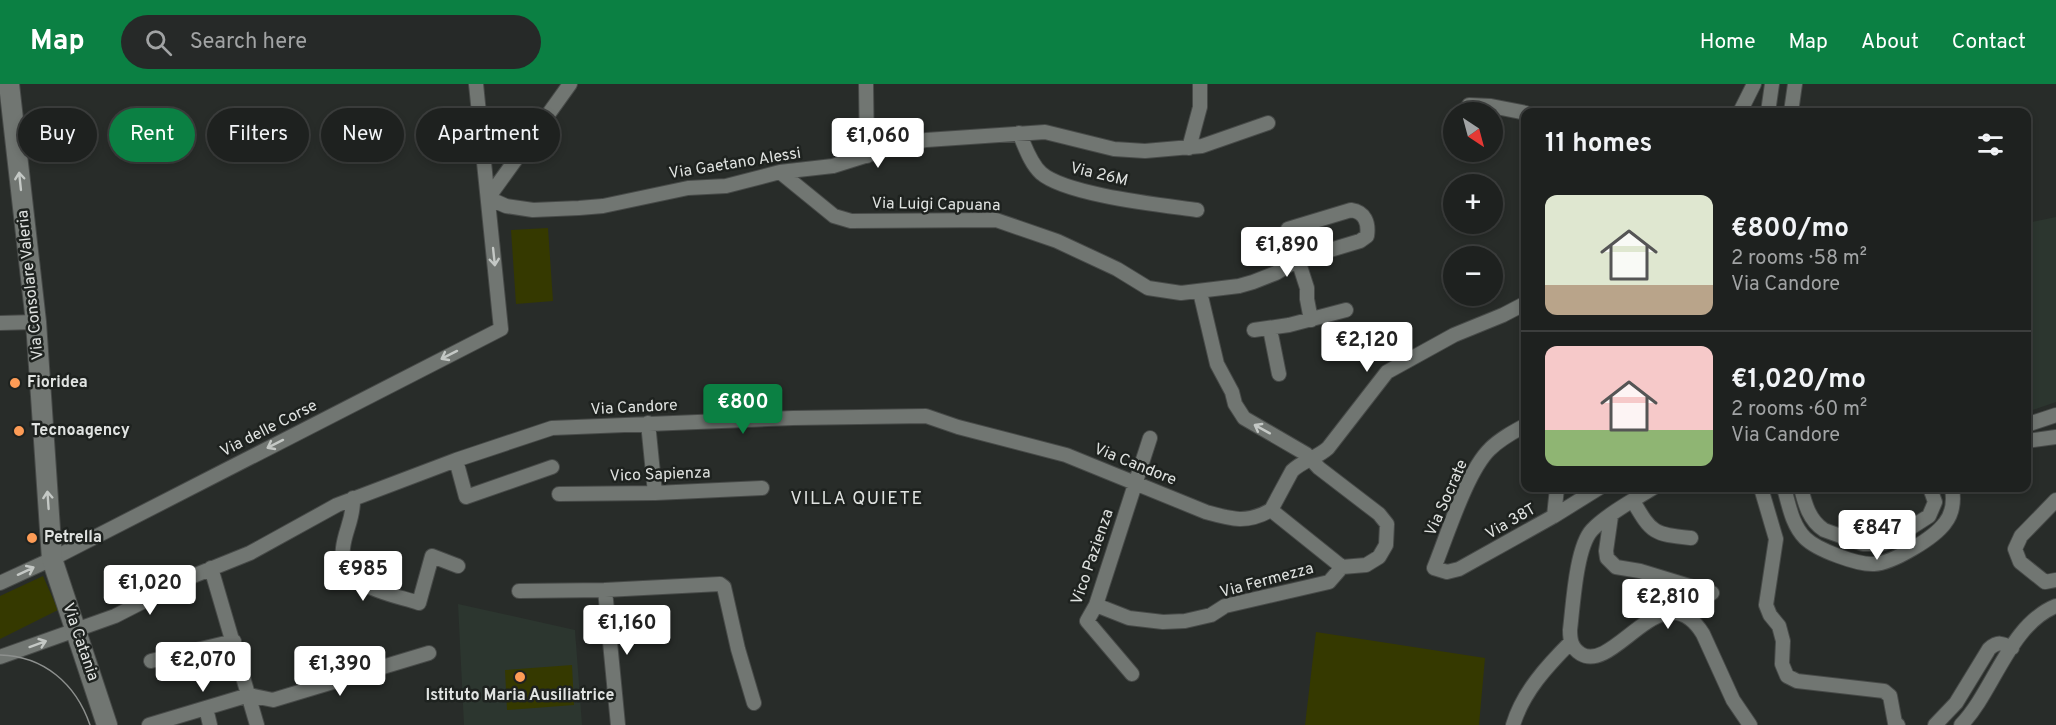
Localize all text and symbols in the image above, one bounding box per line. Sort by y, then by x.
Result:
search box [121,15,541,69]
text: Map [30,24,85,60]
icon: search [142,26,175,59]
text: Search here [190,29,307,56]
text: Home [1700,29,1756,56]
text: Map [1789,29,1828,56]
text: About [1861,29,1919,56]
text: Contact [1952,29,2026,56]
north arrow [1443,102,1503,162]
map controls [1443,102,1503,306]
chip: Buy [18,108,97,162]
chip: Rent [109,108,195,162]
chip: Filters [207,108,309,162]
chip: New [321,108,404,162]
chip: Apartment [416,108,560,162]
pin: €1,060 [829,118,927,169]
text: €1,060 [846,124,910,150]
text: 11 homes [1545,128,1652,161]
icon: filters [1974,128,2007,161]
street label: Via Gaetano Alessi [668,144,802,184]
street label: Via 26M [1068,159,1130,191]
one-way arrow [14,171,25,191]
button: + [1443,174,1503,234]
street label: Via Luigi Capuana [871,194,1001,216]
street label: Via Consolare Valeria [13,209,49,361]
text: €800/mo [1731,213,1849,246]
icon: home [1593,219,1665,291]
pin: €1,890 [1238,227,1336,278]
text: €1,890 [1255,233,1319,259]
one-way arrow [488,246,499,266]
button: − [1443,246,1503,306]
text: 2 rooms · 58 m² [1731,246,1867,272]
text: Via Candore [1731,272,1840,298]
pin: €2,120 [1318,322,1416,373]
text: €2,120 [1335,328,1399,354]
one-way arrow [440,350,458,362]
text: €1,020/mo [1731,364,1866,397]
icon: home [1593,370,1665,442]
place label: Fioridea [27,373,88,393]
marker: Fioridea [8,376,22,390]
pin: €800 [707,384,779,435]
text: €800 [717,390,769,416]
street label: Via delle Corse [217,396,321,462]
street label: Via Candore [590,396,678,420]
text: 2 rooms · 60 m² [1731,397,1867,423]
place label: Tecnoagency [31,421,130,441]
one-way arrow [1254,423,1271,435]
text: Via Candore [1731,423,1840,449]
marker: Tecnoagency [12,424,26,438]
one-way arrow [267,439,285,451]
street label: Via Candore [1091,439,1179,491]
street label: Via Socrate [1421,457,1473,539]
street label: Vico Sapienza [609,463,711,487]
district label: VILLA QUIETE [790,488,924,511]
one-way arrow [42,491,53,511]
street label: Via 38T [1482,500,1540,544]
street label: Vico Pazienza [1067,507,1119,607]
pin: €847 [1841,510,1913,561]
text: €847 [1853,516,1901,542]
place label: Petrella [44,528,102,548]
marker: Petrella [25,531,39,545]
pin: €985 [327,551,399,602]
text: €985 [338,557,388,583]
street label: Via Fermezza [1218,559,1316,603]
one-way arrow [17,565,35,576]
pin: €1,020 [101,565,199,616]
text: €1,020 [118,571,182,597]
pin: €2,810 [1619,579,1717,630]
text: €2,810 [1636,585,1700,611]
street label: Via Catania [57,600,103,684]
pin: €1,160 [578,605,676,656]
text: €1,160 [597,611,657,637]
one-way arrow [28,638,47,649]
pin: €2,070 [154,642,252,693]
pin: €1,390 [291,646,389,697]
text: €2,070 [170,648,236,674]
text: €1,390 [308,652,372,678]
marker: Istituto Maria Ausiliatrice [513,670,527,684]
place label: Istituto Maria Ausiliatrice [425,686,615,706]

